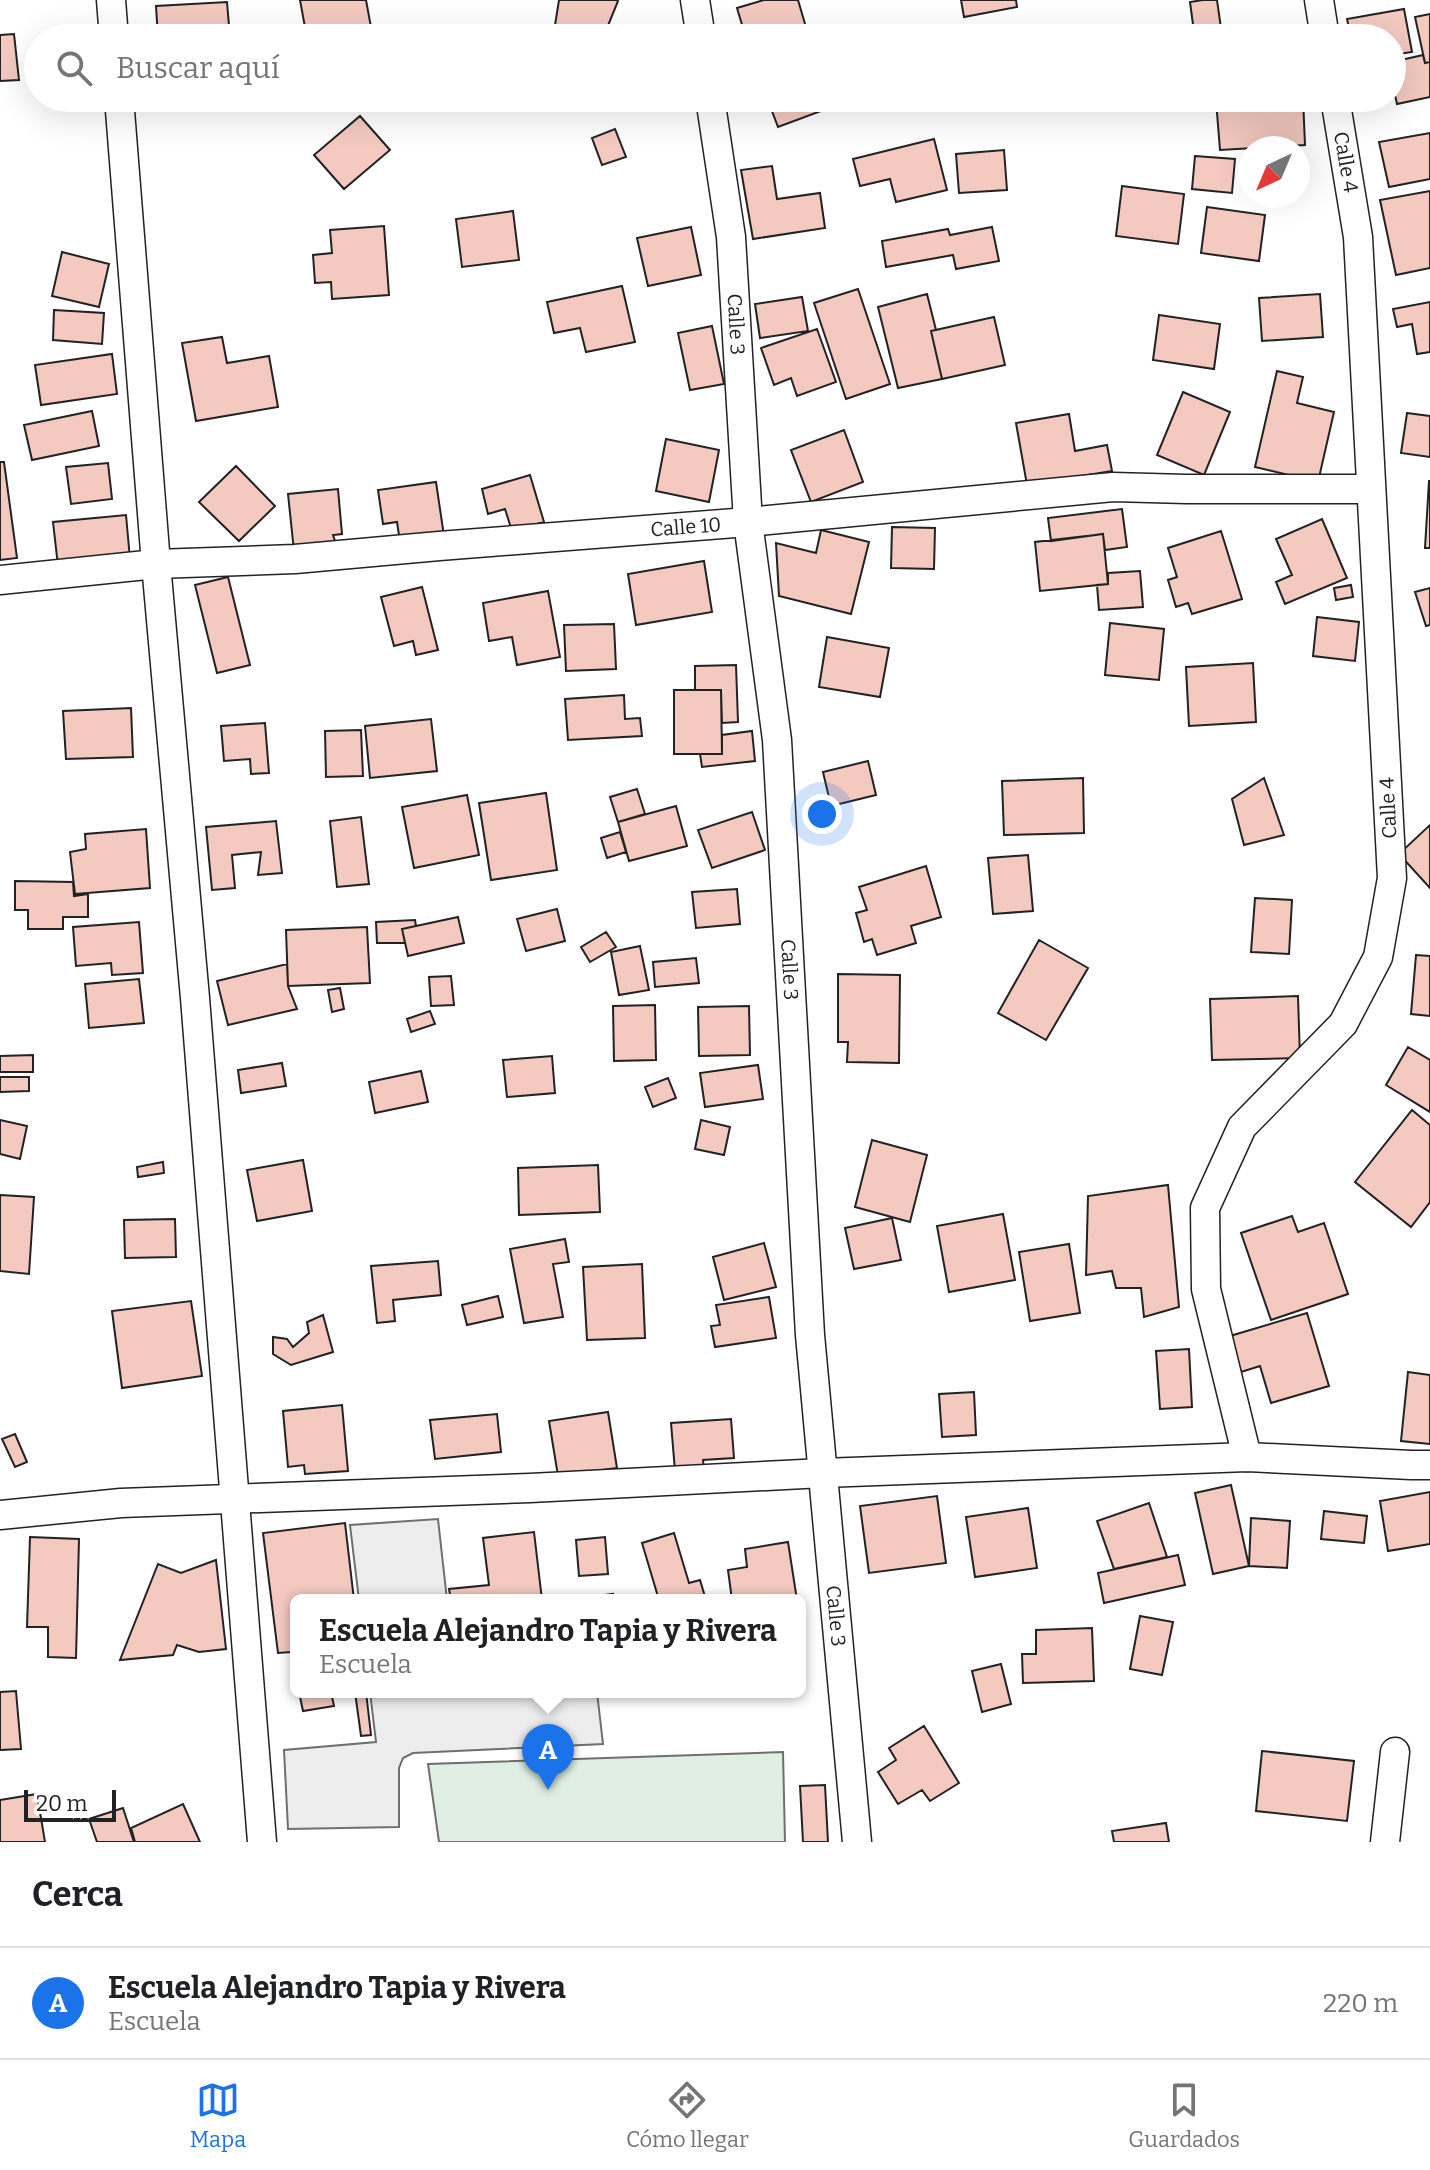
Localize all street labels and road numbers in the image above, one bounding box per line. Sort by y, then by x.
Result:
street label: Calle 4 [1329,130,1363,195]
street label: Calle 3 [722,293,750,356]
street label: Calle 10 [649,512,722,542]
street label: Calle 4 [1374,776,1402,839]
street label: Calle 3 [776,938,803,1001]
street label: Calle 3 [821,1584,851,1648]

